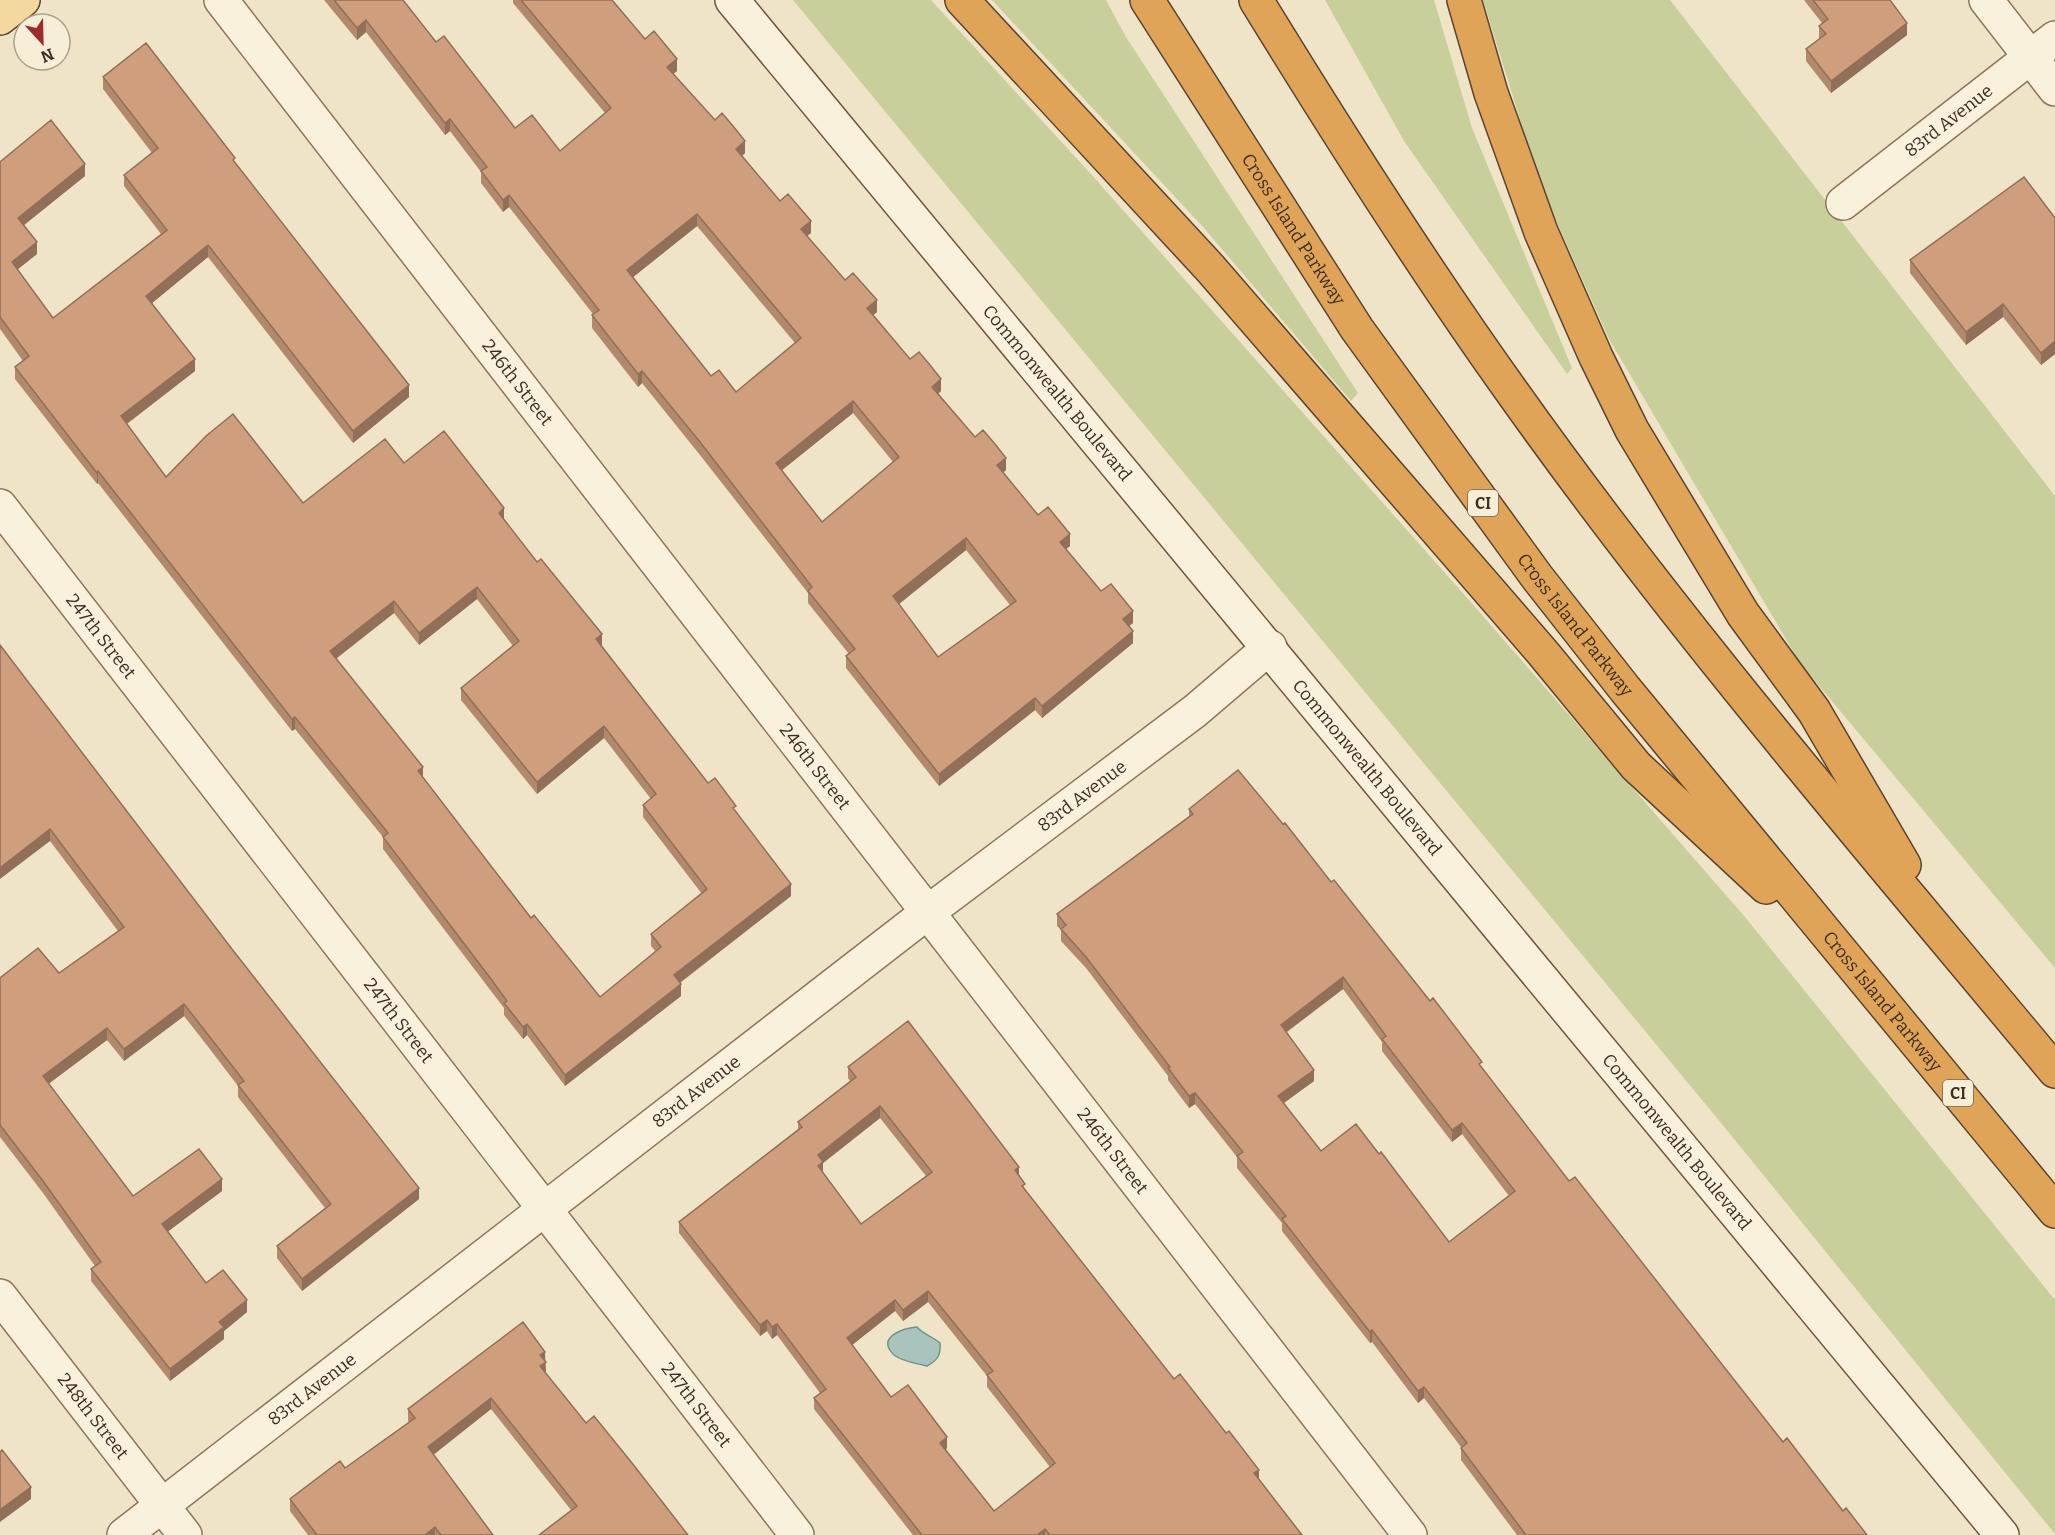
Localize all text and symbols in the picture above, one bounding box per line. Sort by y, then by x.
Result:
north arrow [12,12,72,72]
text: N [38,44,57,67]
street label: 83rd Avenue [1900,80,1997,162]
street label: Cross Island Parkway [1237,149,1350,310]
street label: Commonwealth Boulevard [978,300,1137,486]
street label: 246th Street [477,335,558,430]
road number: CI [1468,490,1498,516]
street label: Cross Island Parkway [1512,549,1638,701]
street label: 247th Street [61,590,141,684]
street label: Commonwealth Boulevard [1288,675,1446,860]
street label: 246th Street [775,719,856,815]
street label: 83rd Avenue [1033,755,1131,837]
street label: Cross Island Parkway [1818,927,1947,1077]
street label: 247th Street [359,974,439,1068]
street label: Commonwealth Boulevard [1597,1049,1756,1235]
street label: 83rd Avenue [648,1051,745,1133]
road number: CI [1943,1080,1973,1106]
street label: 246th Street [1072,1104,1153,1199]
street label: 83rd Avenue [264,1348,361,1430]
street label: 247th Street [657,1358,736,1452]
street label: 248th Street [53,1369,134,1464]

